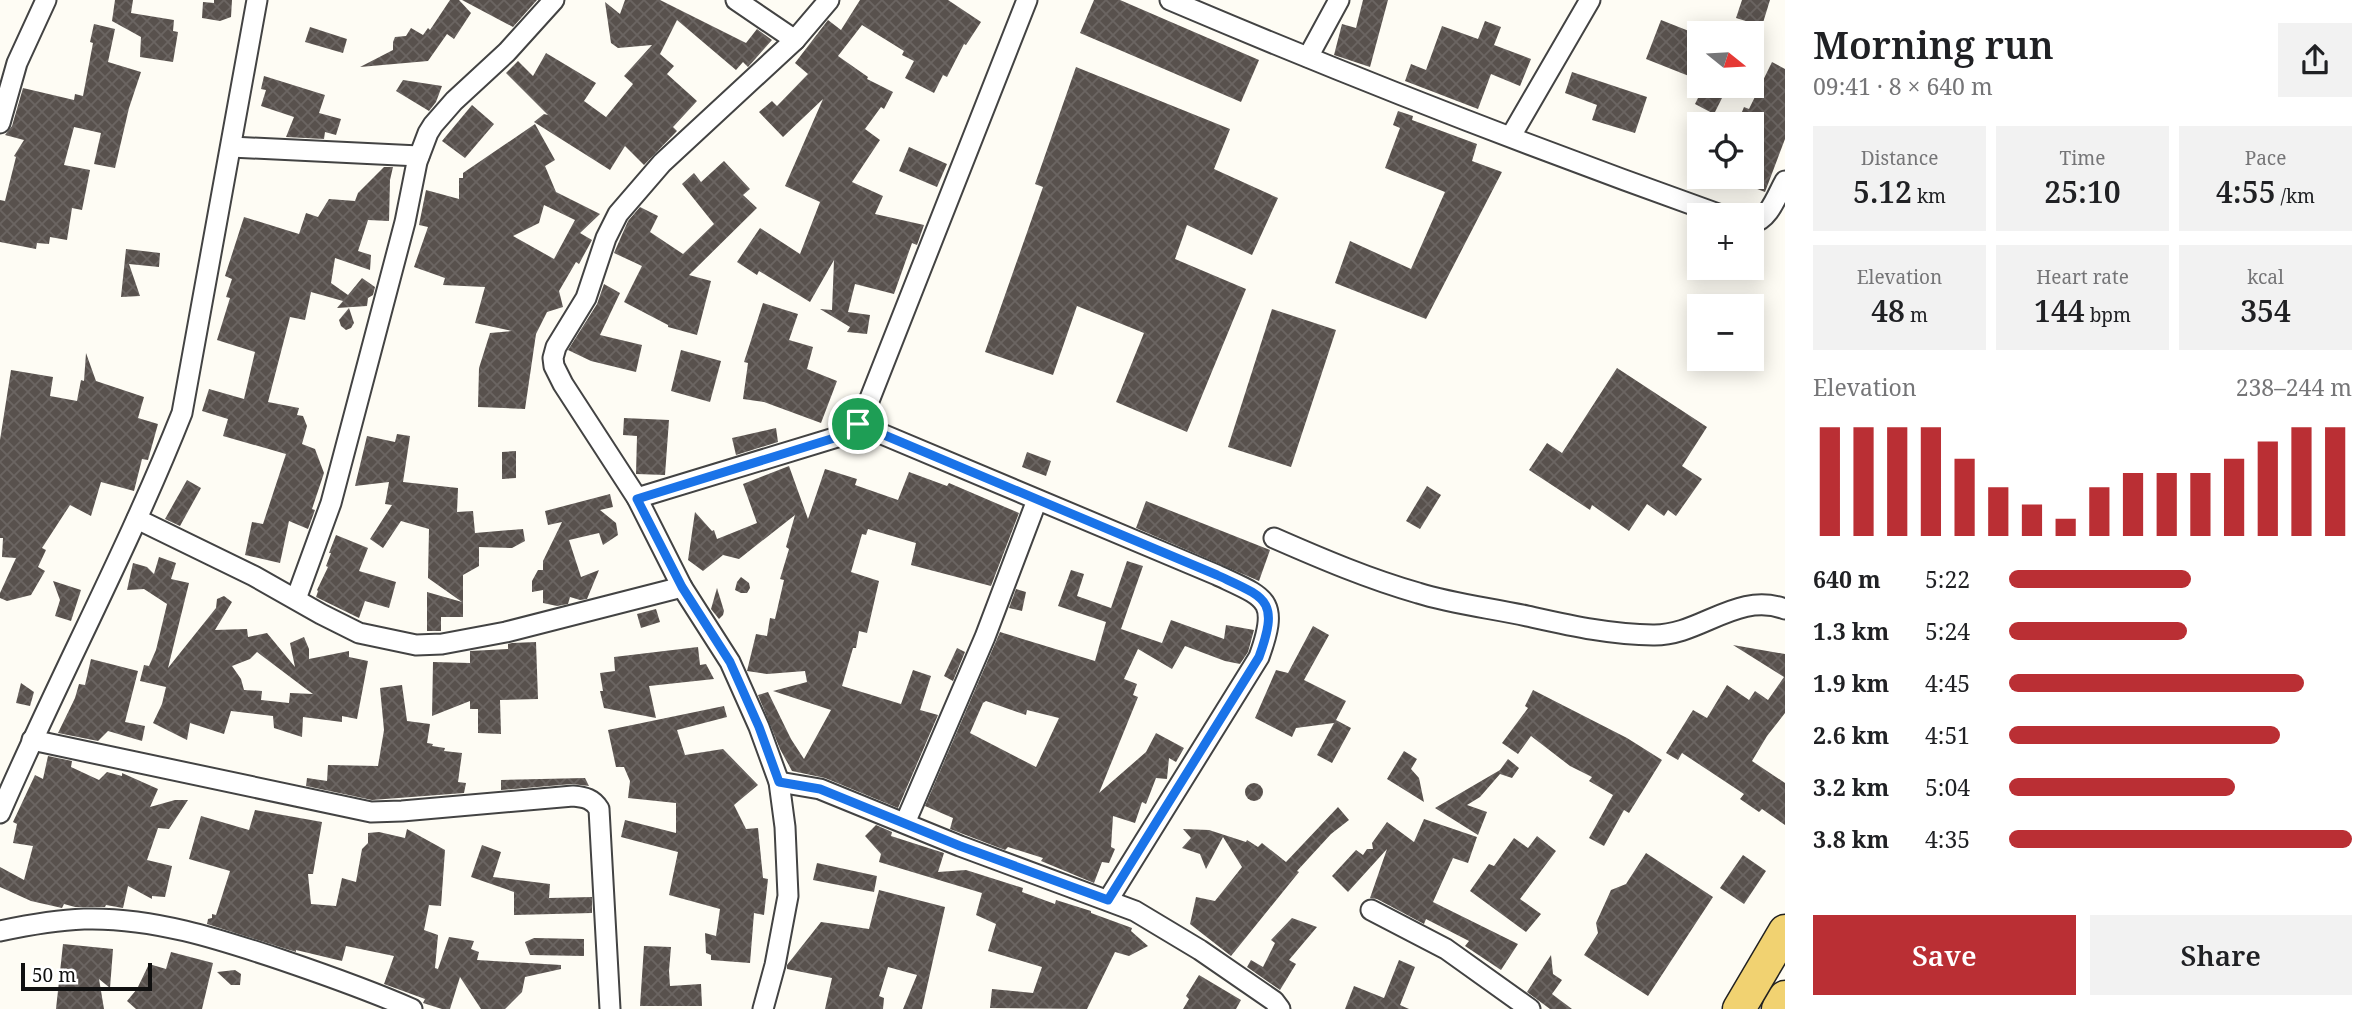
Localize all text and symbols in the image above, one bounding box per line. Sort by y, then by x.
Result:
text: Morning run [1813,18,2054,70]
north arrow [1687,21,1764,98]
map controls [1687,21,1764,371]
button: share [2278,23,2352,97]
text: 09:41 · 8 × 640 m [1813,70,1993,102]
button: locate [1687,112,1764,189]
text: Distance [1861,145,1938,171]
text: Time [2060,145,2105,171]
text: Pace [2245,145,2286,171]
text: 5.12 [1853,171,1912,212]
text: 25:10 [2044,171,2121,212]
text: 4:55 [2216,171,2276,212]
text: km [1912,183,1946,209]
text: /km [2276,183,2315,209]
button: + [1687,203,1764,280]
text: Elevation [1857,264,1942,290]
text: Heart rate [2036,264,2129,290]
text: kcal [2247,264,2284,290]
text: 48 [1871,290,1905,331]
text: 144 [2034,290,2085,331]
text: 354 [2240,290,2291,331]
button: − [1687,294,1764,371]
text: m [1905,302,1928,328]
text: bpm [2085,302,2131,328]
text: Elevation [1813,371,1917,403]
text: 238–244 m [2236,371,2352,403]
pin [828,394,888,454]
icon: arrive [839,405,877,443]
text: 640 m [1813,563,1881,595]
text: 5:22 [1925,563,1970,595]
text: 1.3 km [1813,615,1889,647]
text: 5:24 [1925,615,1970,647]
text: 1.9 km [1813,667,1889,699]
text: 4:45 [1925,667,1970,699]
text: 2.6 km [1813,719,1889,751]
text: 4:51 [1925,719,1970,751]
text: 3.2 km [1813,771,1889,803]
text: 5:04 [1925,771,1970,803]
text: 3.8 km [1813,823,1889,855]
text: 4:35 [1925,823,1970,855]
button: Save [1813,915,2076,995]
button: Share [2090,915,2352,995]
scale bar [21,960,152,992]
text: 50 m [32,962,76,988]

